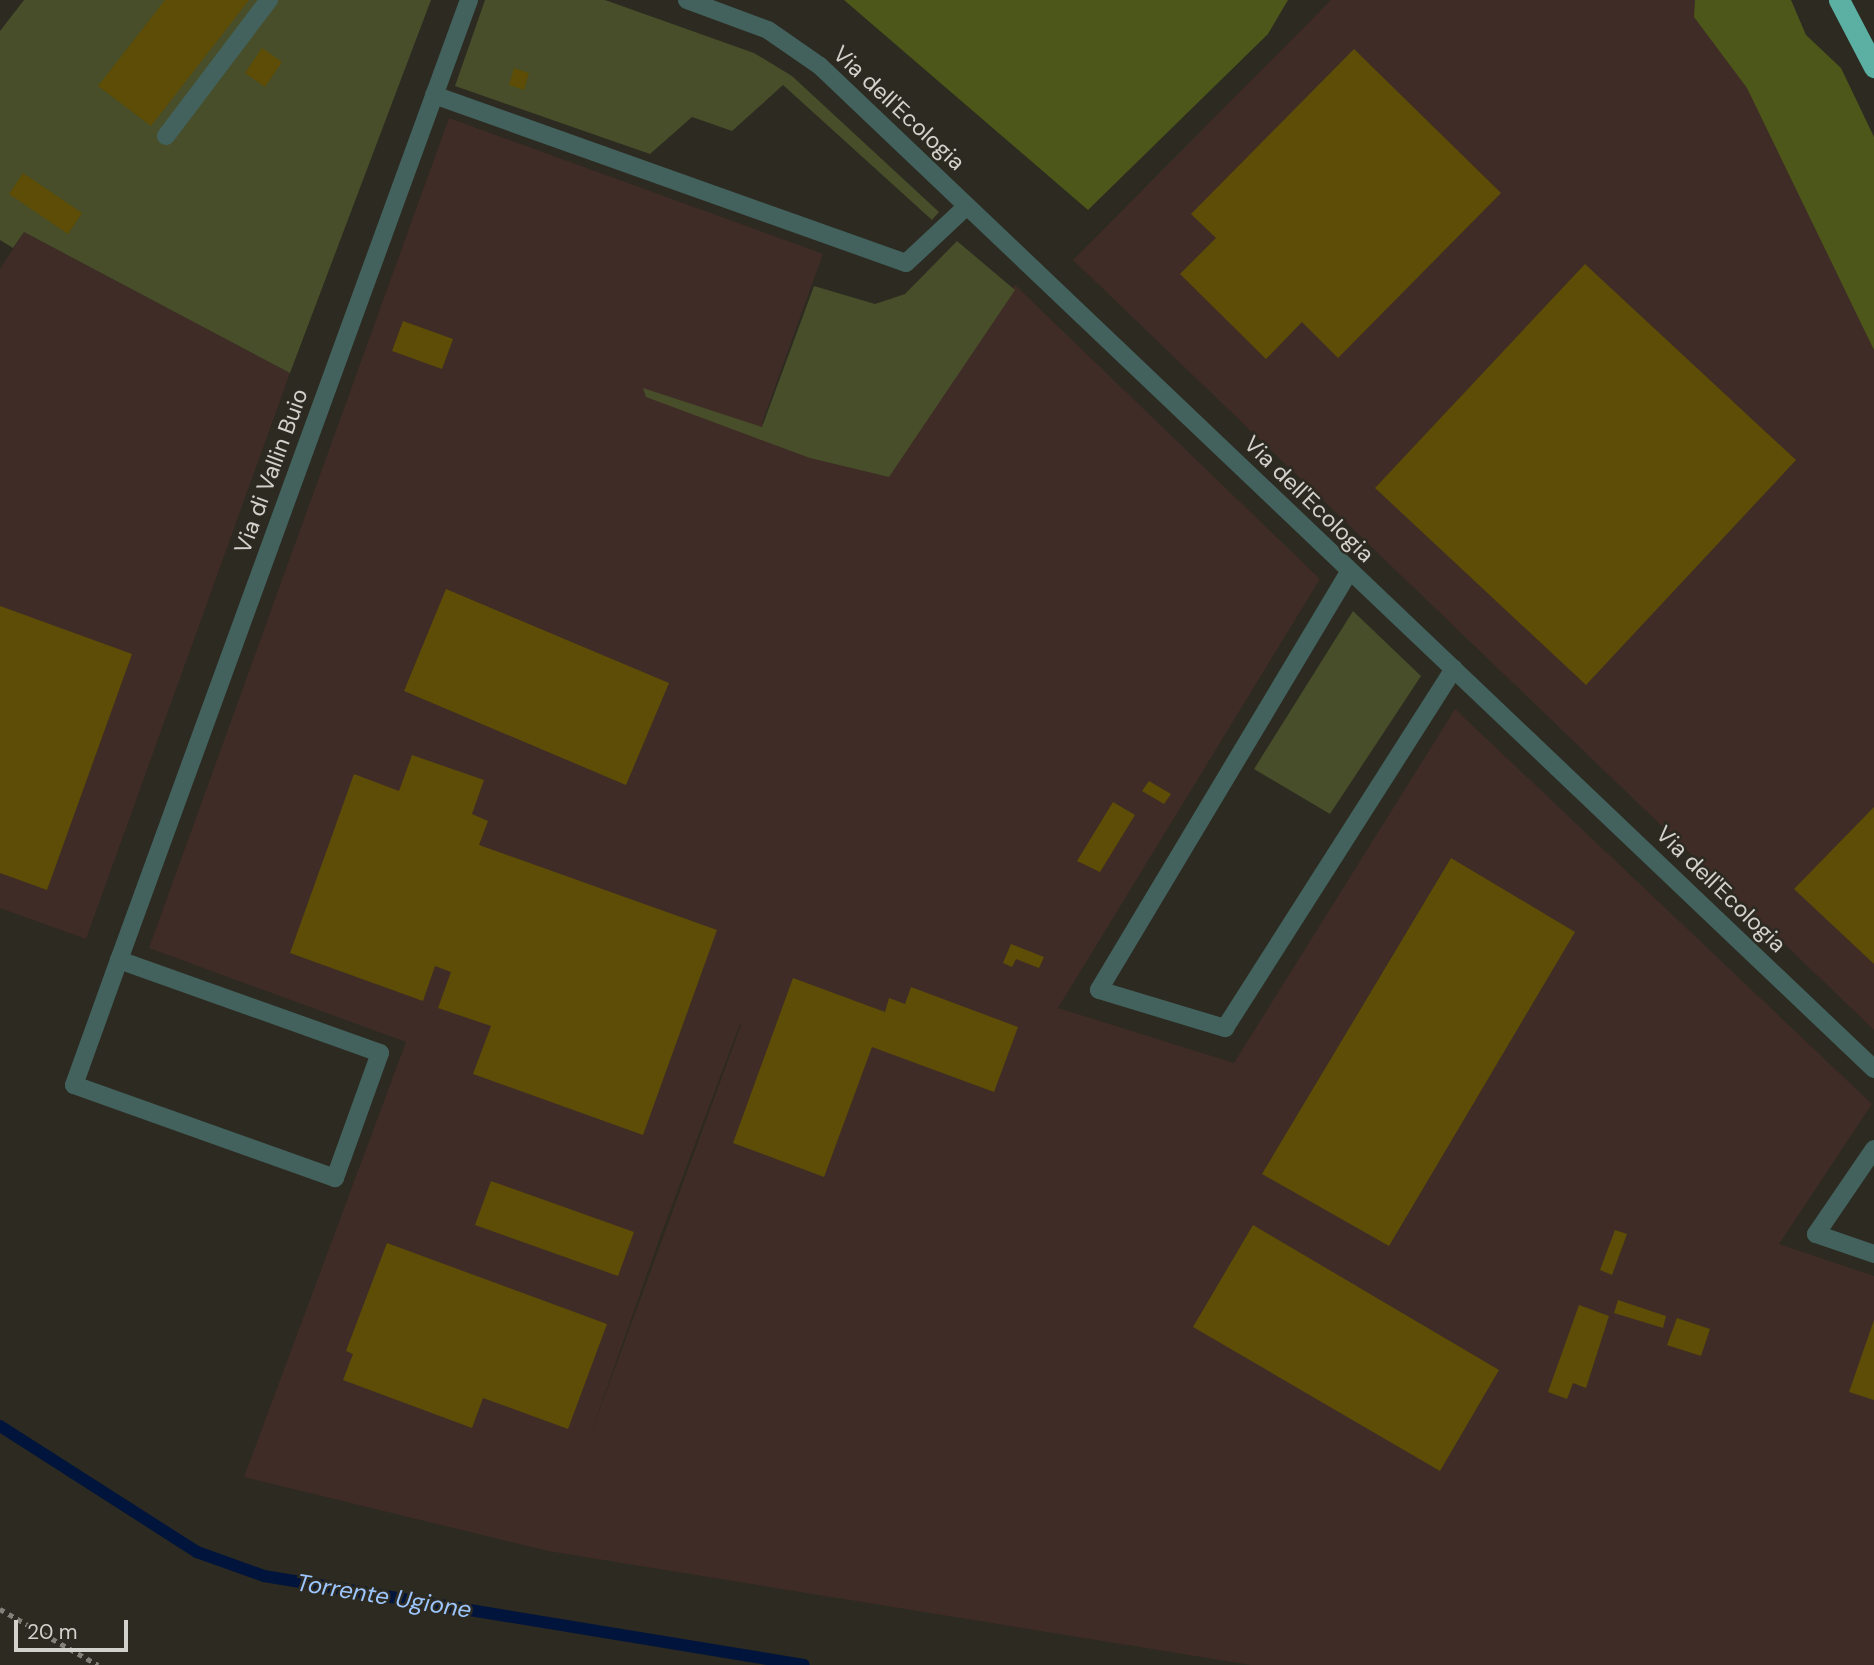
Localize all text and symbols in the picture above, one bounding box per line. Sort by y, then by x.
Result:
street label: Via dell'Ecologia [827,40,971,176]
street label: Via di Vallin Buio [228,385,314,557]
street label: Via dell'Ecologia [1238,430,1380,568]
street label: Via dell'Ecologia [1650,820,1792,958]
water label: Torrente Ugione [294,1568,474,1624]
scale bar [18,1606,131,1650]
text: 20 m [27,1618,78,1646]

